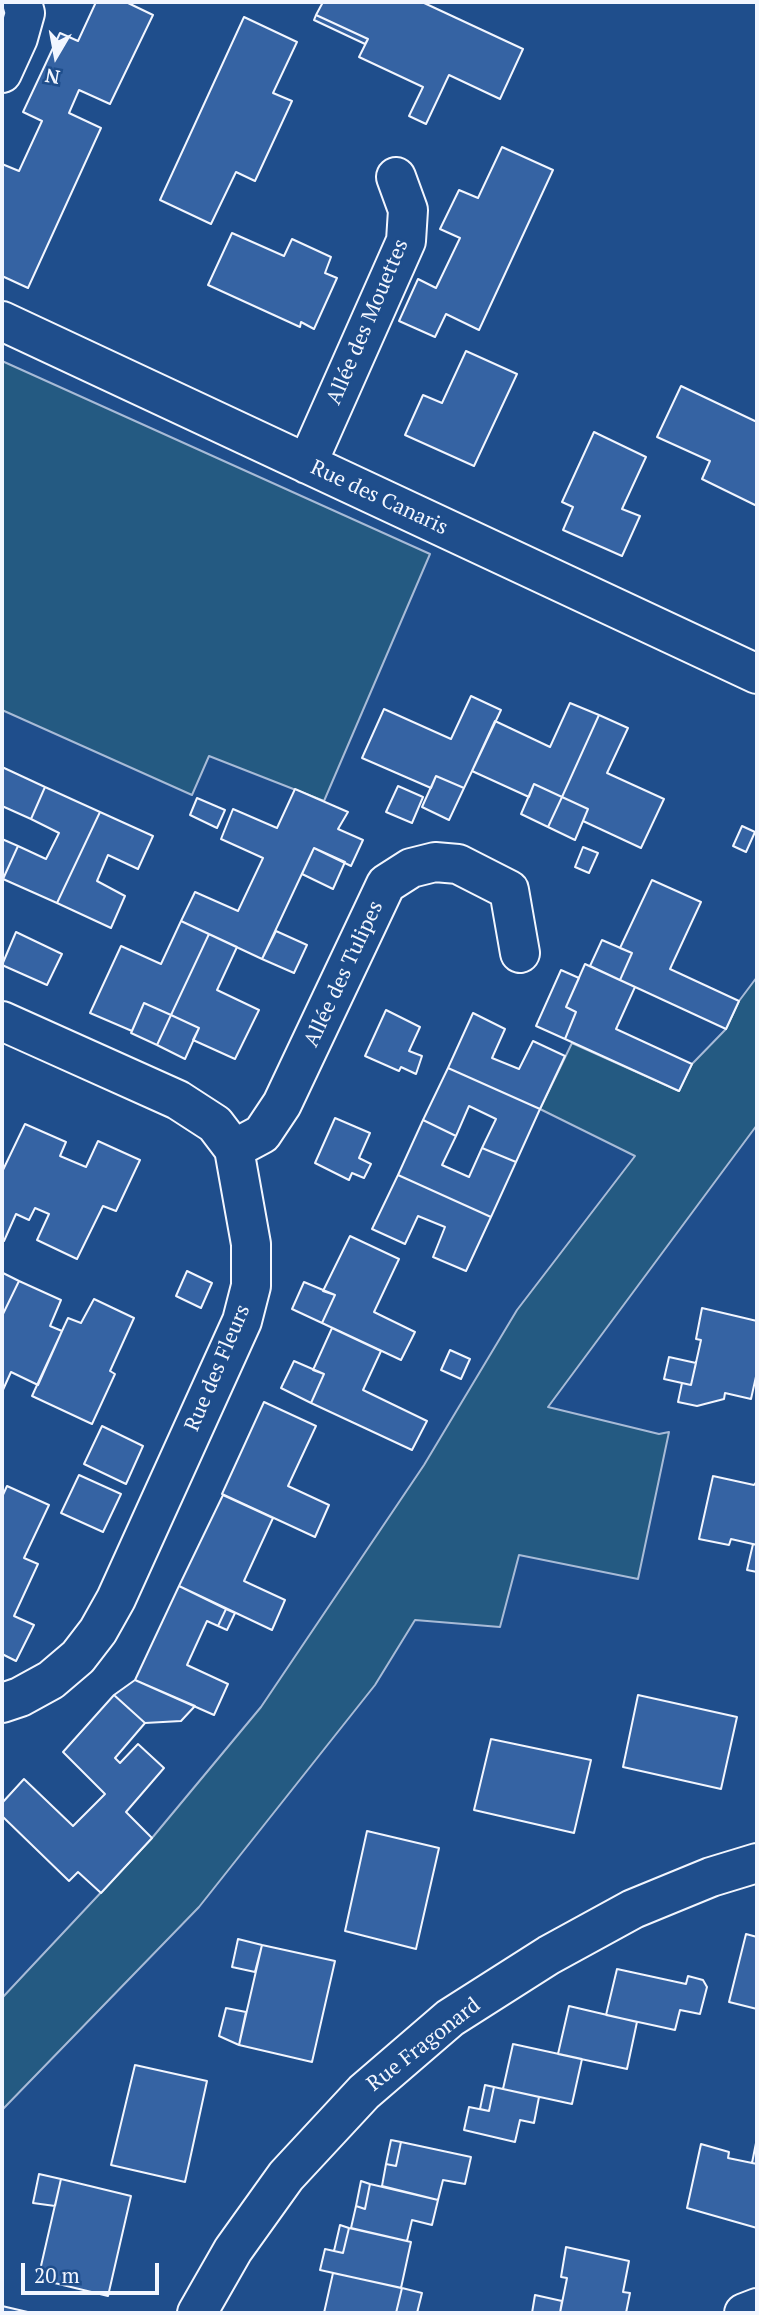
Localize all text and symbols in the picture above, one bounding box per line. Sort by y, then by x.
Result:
north arrow [21,21,91,91]
text: N [43,64,62,91]
street label: Allée des Mouettes [322,235,414,409]
street label: Rue des Canaris [307,455,451,541]
street label: Allée des Tulipes [299,897,389,1051]
street label: Rue des Fleurs [180,1301,256,1435]
street label: Rue Fragonard [362,1993,486,2097]
scale bar [24,2248,163,2292]
text: 20 m [34,2261,80,2289]

